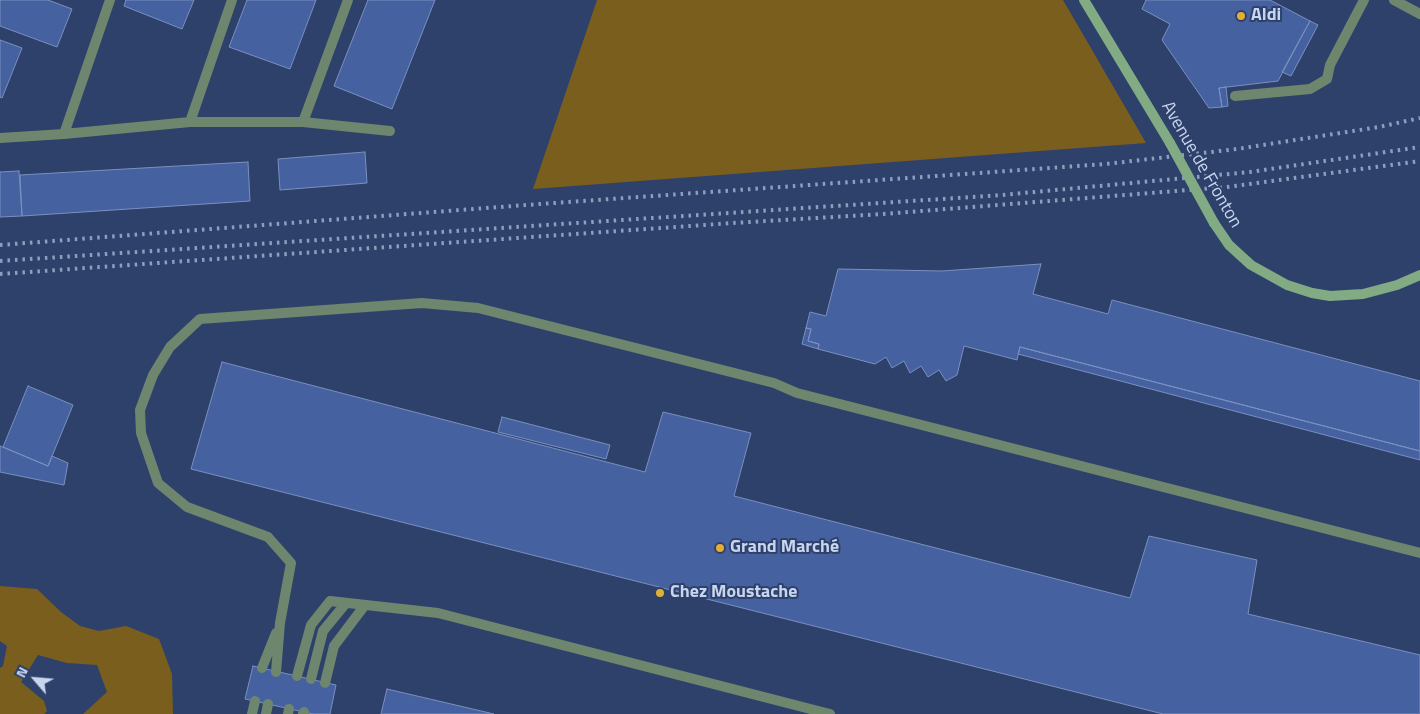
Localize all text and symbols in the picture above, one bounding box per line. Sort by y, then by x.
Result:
place label: Aldi [1251,5,1281,27]
marker: Aldi [1235,10,1247,22]
street label: Avenue de Fronton [1156,98,1246,232]
place label: Grand Marché [730,537,839,559]
marker: Grand Marché [714,542,726,554]
place label: Chez Moustache [670,582,797,604]
marker: Chez Moustache [654,587,666,599]
north arrow [10,654,60,704]
text: N [10,663,33,681]

